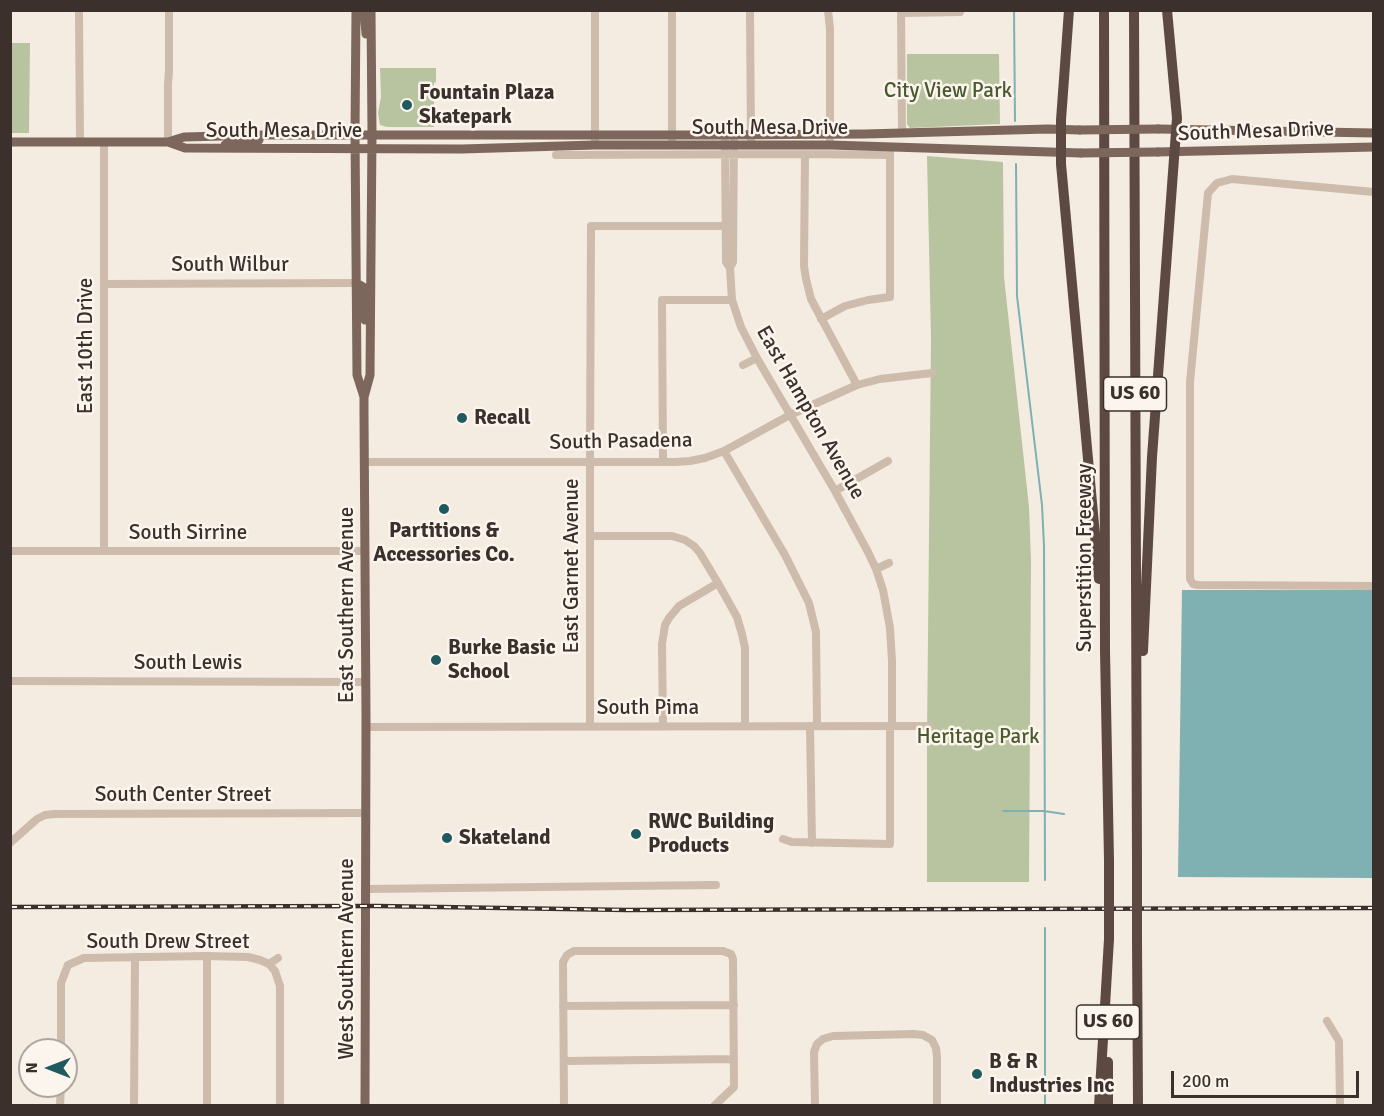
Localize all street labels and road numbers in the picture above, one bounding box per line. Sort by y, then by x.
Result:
street label: South Mesa Drive [692,115,848,141]
street label: South Mesa Drive [1177,117,1335,147]
street label: South Mesa Drive [206,118,362,144]
street label: South Wilbur [171,252,289,278]
street label: East 10th Drive [73,278,99,414]
street label: East Hampton Avenue [750,322,870,504]
road number: US 60 [1104,377,1166,411]
street label: South Pasadena [549,428,693,456]
street label: Superstition Freeway [1072,464,1098,652]
street label: East Garnet Avenue [559,478,585,654]
street label: East Southern Avenue [334,507,360,703]
street label: South Sirrine [129,520,247,546]
street label: South Lewis [134,650,242,676]
street label: South Pima [597,695,699,721]
street label: South Center Street [95,782,271,808]
street label: West Southern Avenue [334,858,360,1060]
street label: South Drew Street [86,929,250,955]
road number: US 60 [1076,1005,1140,1039]

